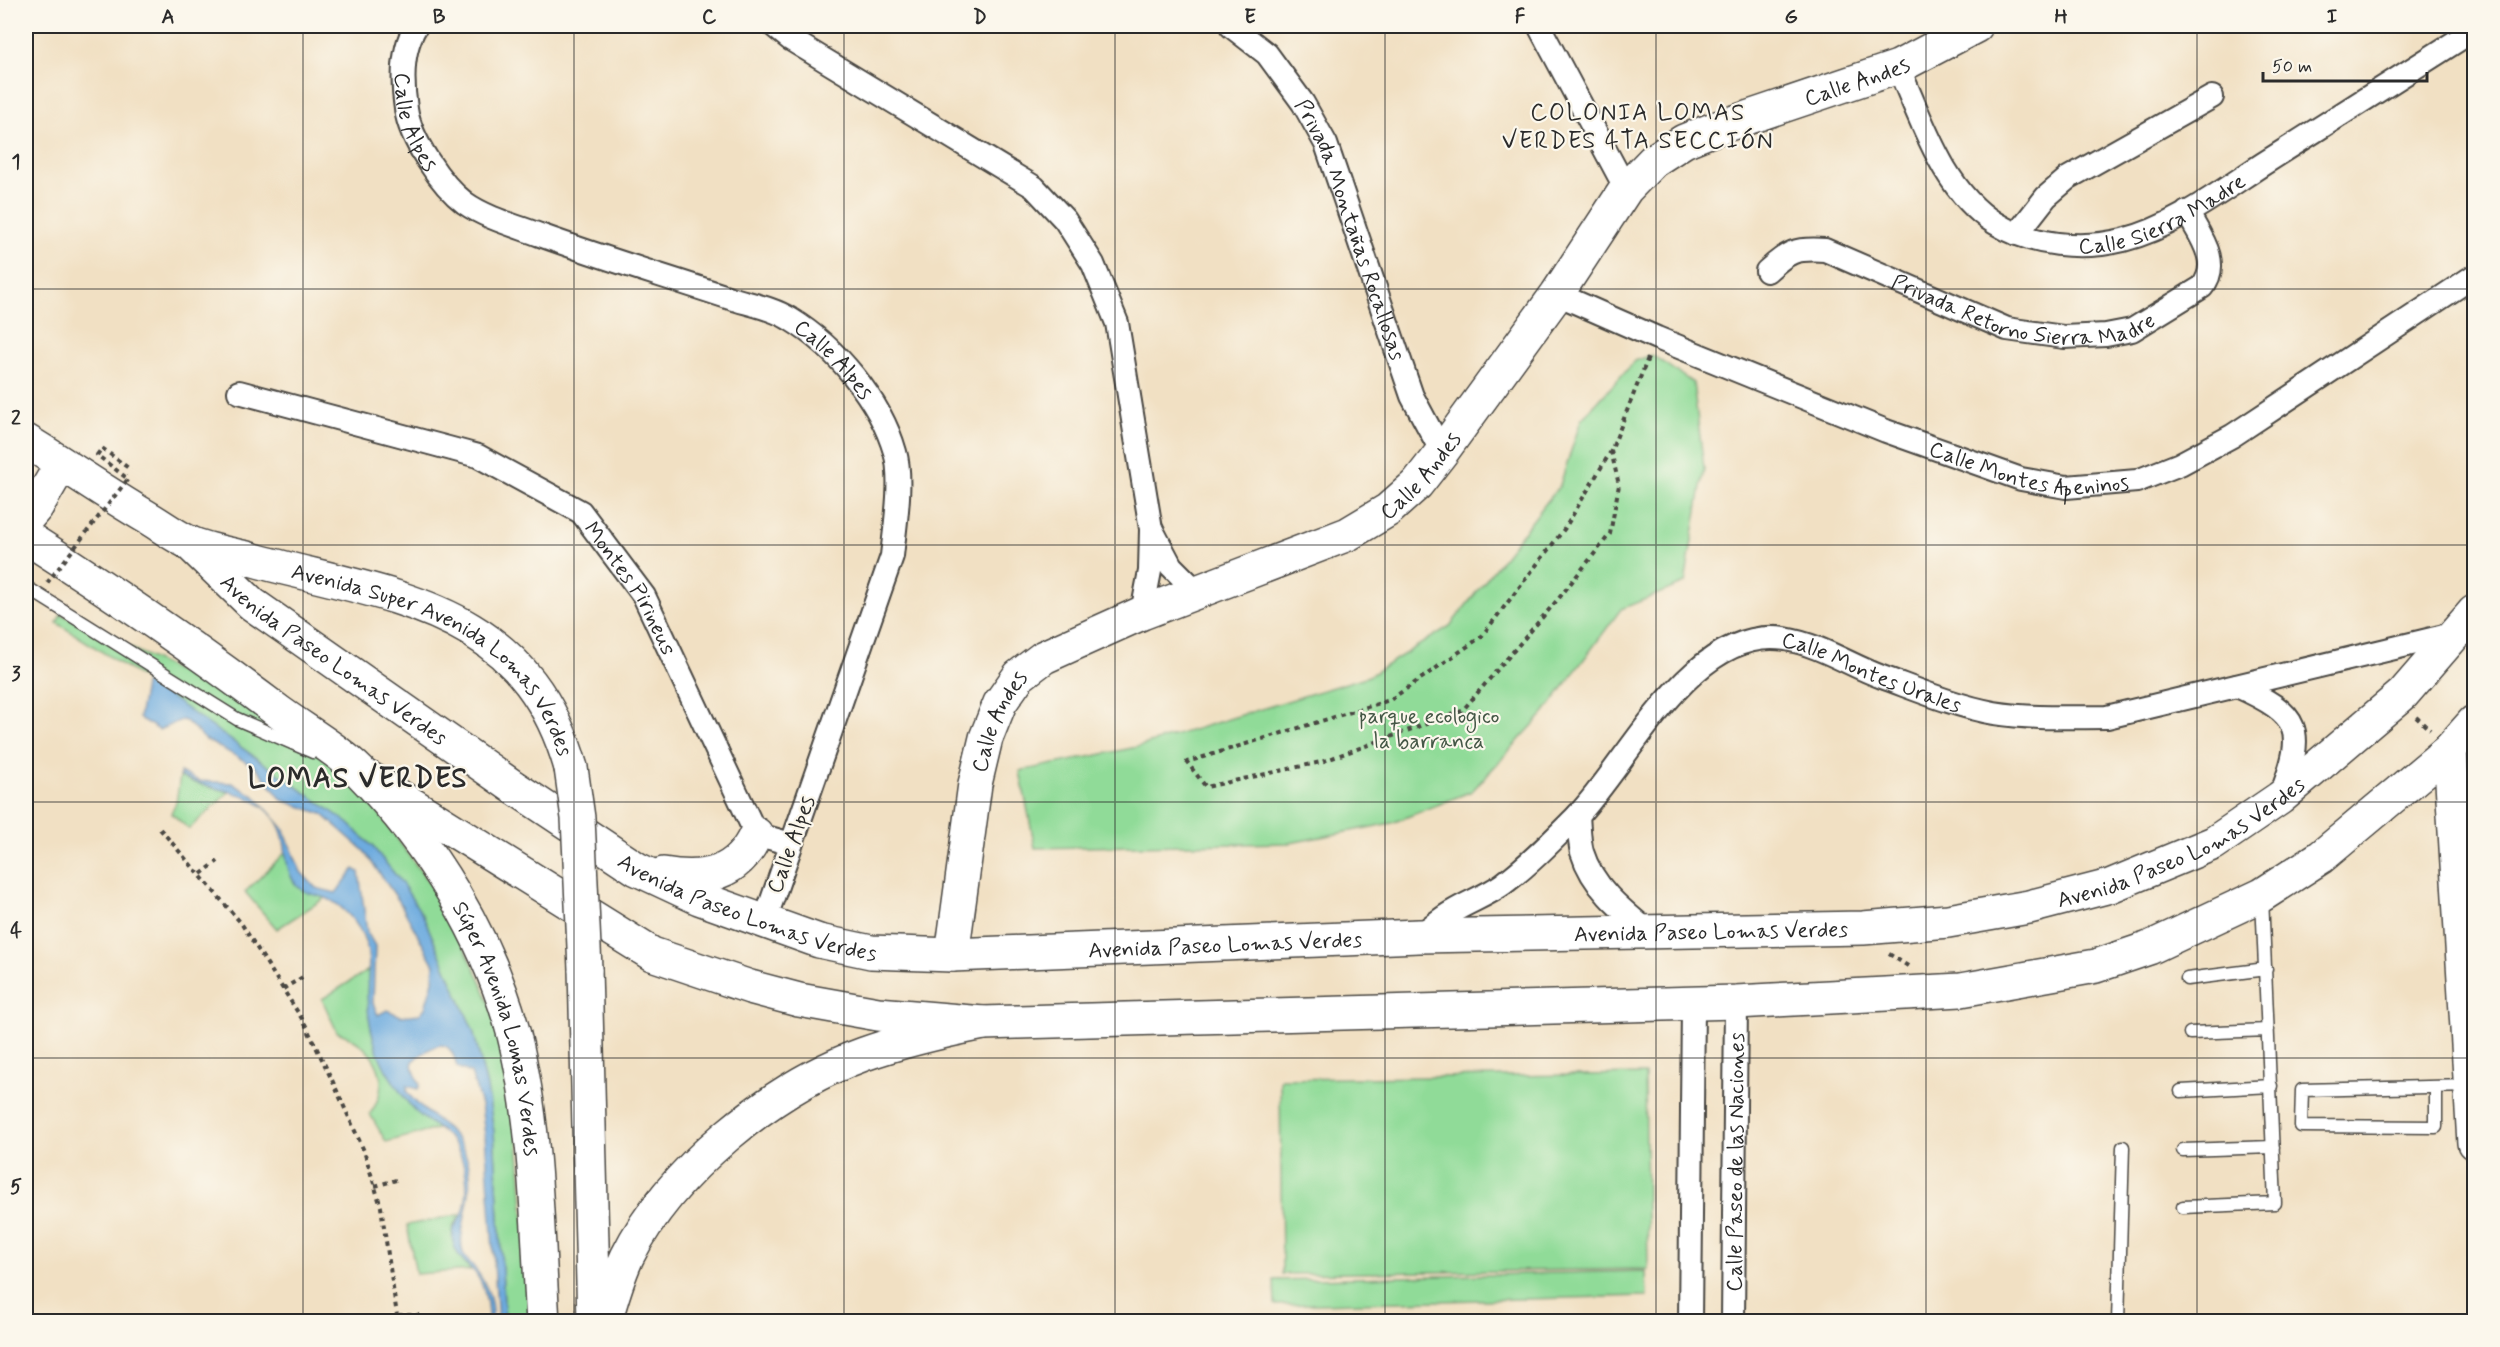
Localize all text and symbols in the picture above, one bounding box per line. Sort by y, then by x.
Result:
text: A [161,4,175,31]
text: B [433,4,446,31]
text: C [702,4,717,31]
text: D [973,4,987,31]
text: E [1244,4,1256,31]
text: F [1515,4,1526,31]
text: G [1784,4,1798,31]
text: H [2054,4,2068,31]
text: I [2327,4,2337,31]
scale bar [2263,45,2426,83]
street label: Calle Andes [1801,51,1916,114]
text: 50 m [2272,55,2312,79]
street label: Calle Alpes [387,73,443,178]
street label: Privada Montañas Rocallosas [1287,94,1411,365]
district label: COLONIA LOMAS VERDES 4TA SECCIÓN [1502,98,1774,157]
text: 1 [12,149,20,176]
street label: Calle Sierra Madre [2078,168,2251,261]
street label: Privada Retorno Sierra Madre [1887,269,2161,353]
street label: Calle Alpes [788,314,879,406]
text: 2 [11,405,21,432]
street label: Calle Andes [1375,427,1468,527]
street label: Calle Montes Apeninos [1925,436,2130,506]
street label: Montes Pirineus [577,516,682,660]
street label: Avenida Super Avenida Lomas Verdes [288,558,578,760]
street label: Avenida Paseo Lomas Verdes [213,569,452,753]
street label: Calle Montes Urales [1779,627,1965,720]
text: 3 [11,661,21,688]
street label: Calle Andes [966,665,1035,775]
park label: parque ecologico la barranca [1359,703,1499,756]
district label: LOMAS VERDES [248,761,468,798]
street label: Avenida Paseo Lomas Verdes [2054,771,2312,915]
street label: Calle Alpes [761,792,823,897]
street label: Avenida Paseo Lomas Verdes [612,848,877,968]
street label: Súper Avenida Lomas Verdes [445,897,545,1158]
street label: Avenida Paseo Lomas Verdes [1574,916,1849,949]
text: 4 [10,918,22,945]
street label: Avenida Paseo Lomas Verdes [1088,926,1363,965]
street label: Calle Paseo de las Naciones [1721,1032,1752,1292]
text: 5 [10,1174,22,1201]

